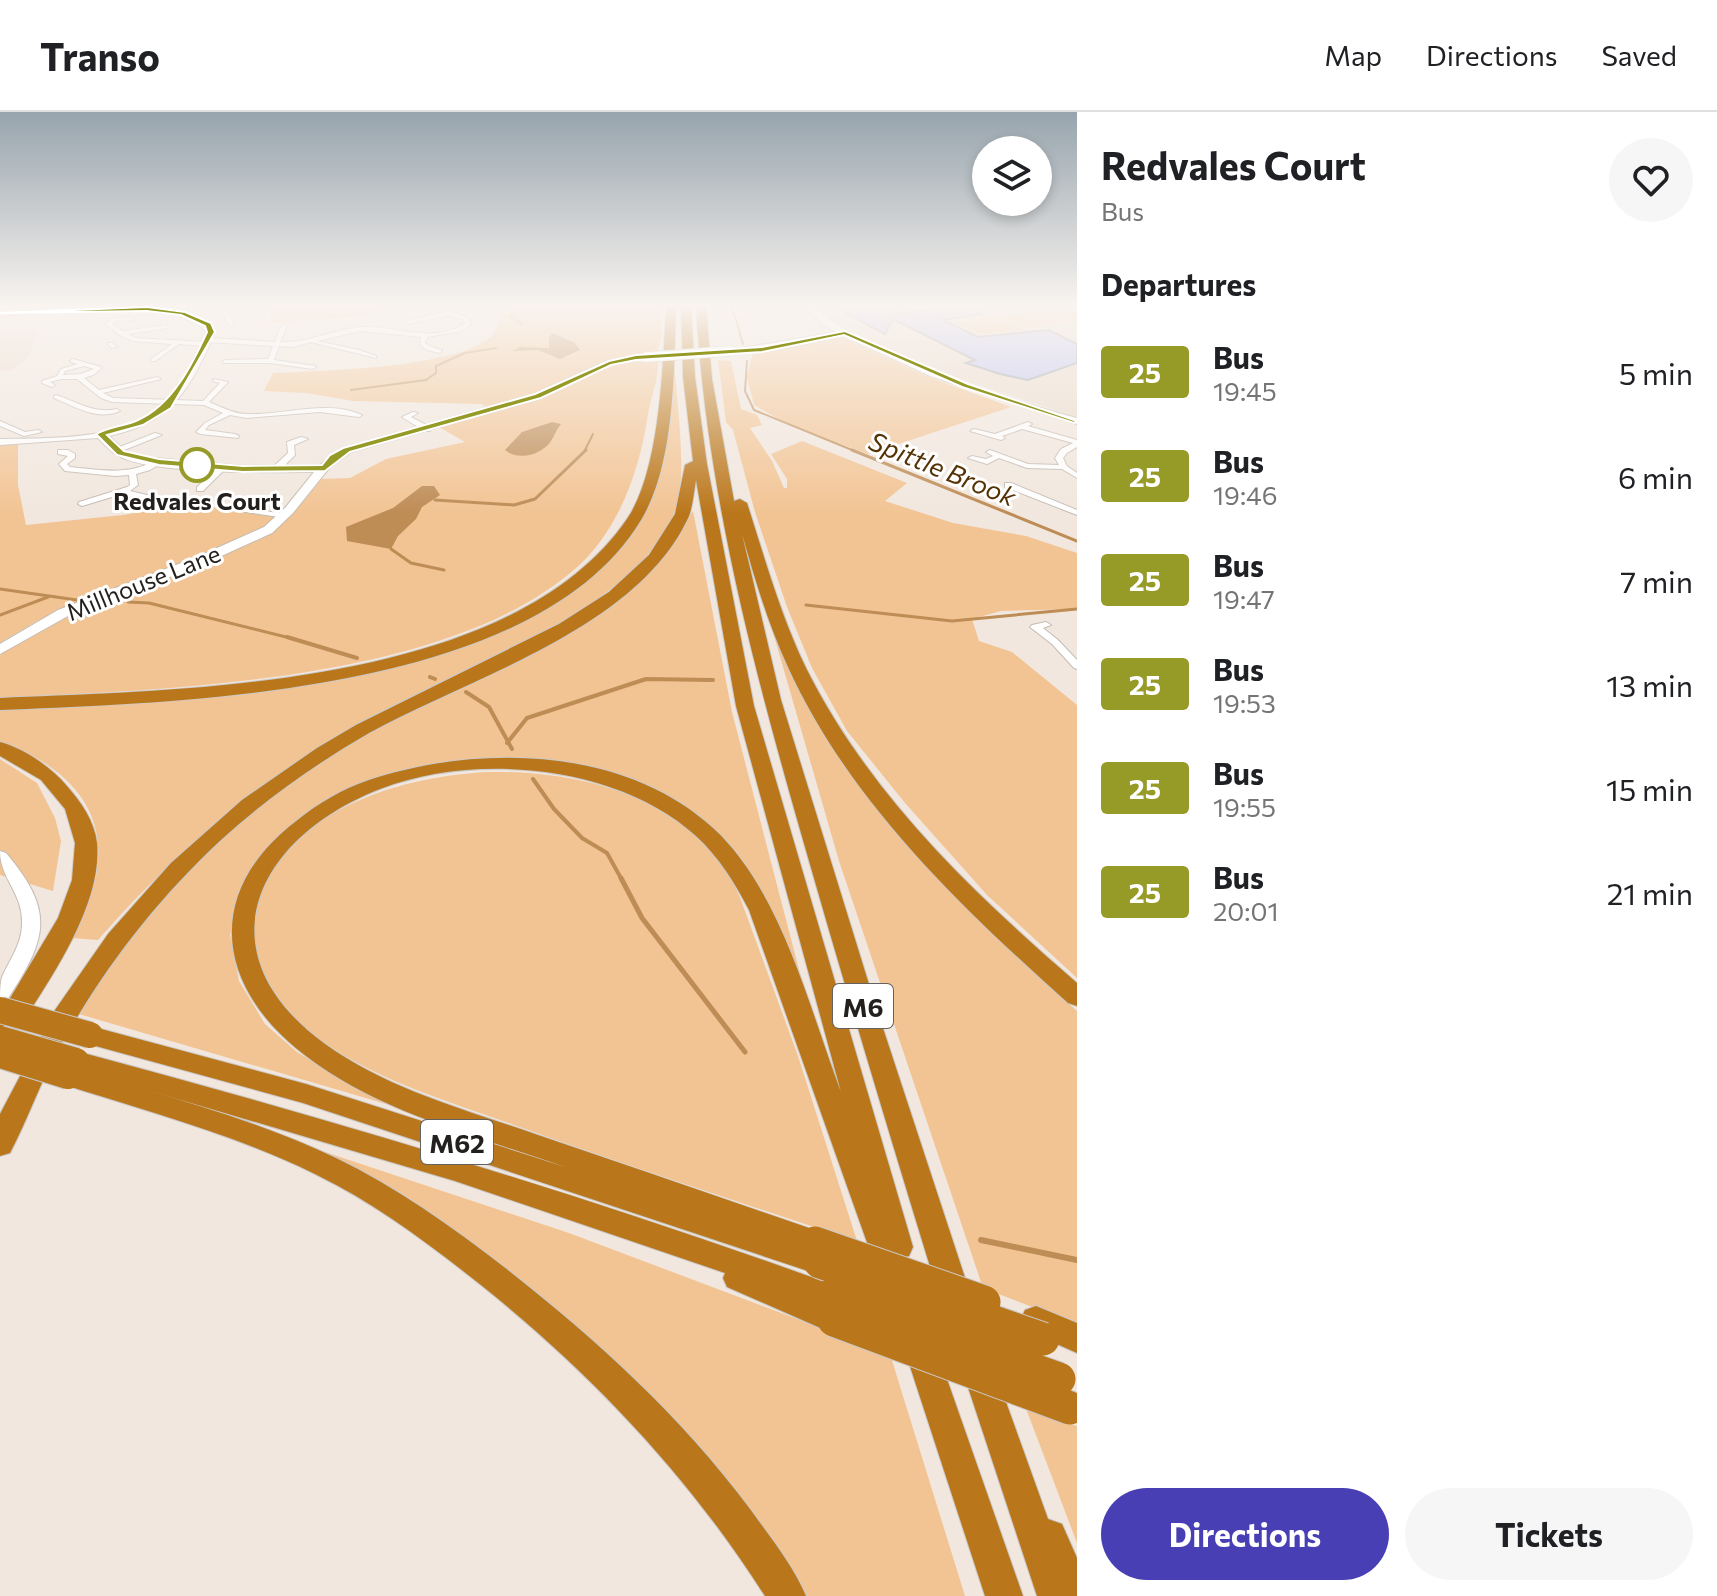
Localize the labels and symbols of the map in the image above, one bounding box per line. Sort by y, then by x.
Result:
water label: Spittle Brook [865,424,1022,512]
marker: Redvales Court [180,448,214,482]
place label: Redvales Court [113,486,281,515]
street label: Millhouse Lane [62,538,224,626]
road number: M6 [833,984,893,1028]
road number: M62 [421,1120,493,1164]

